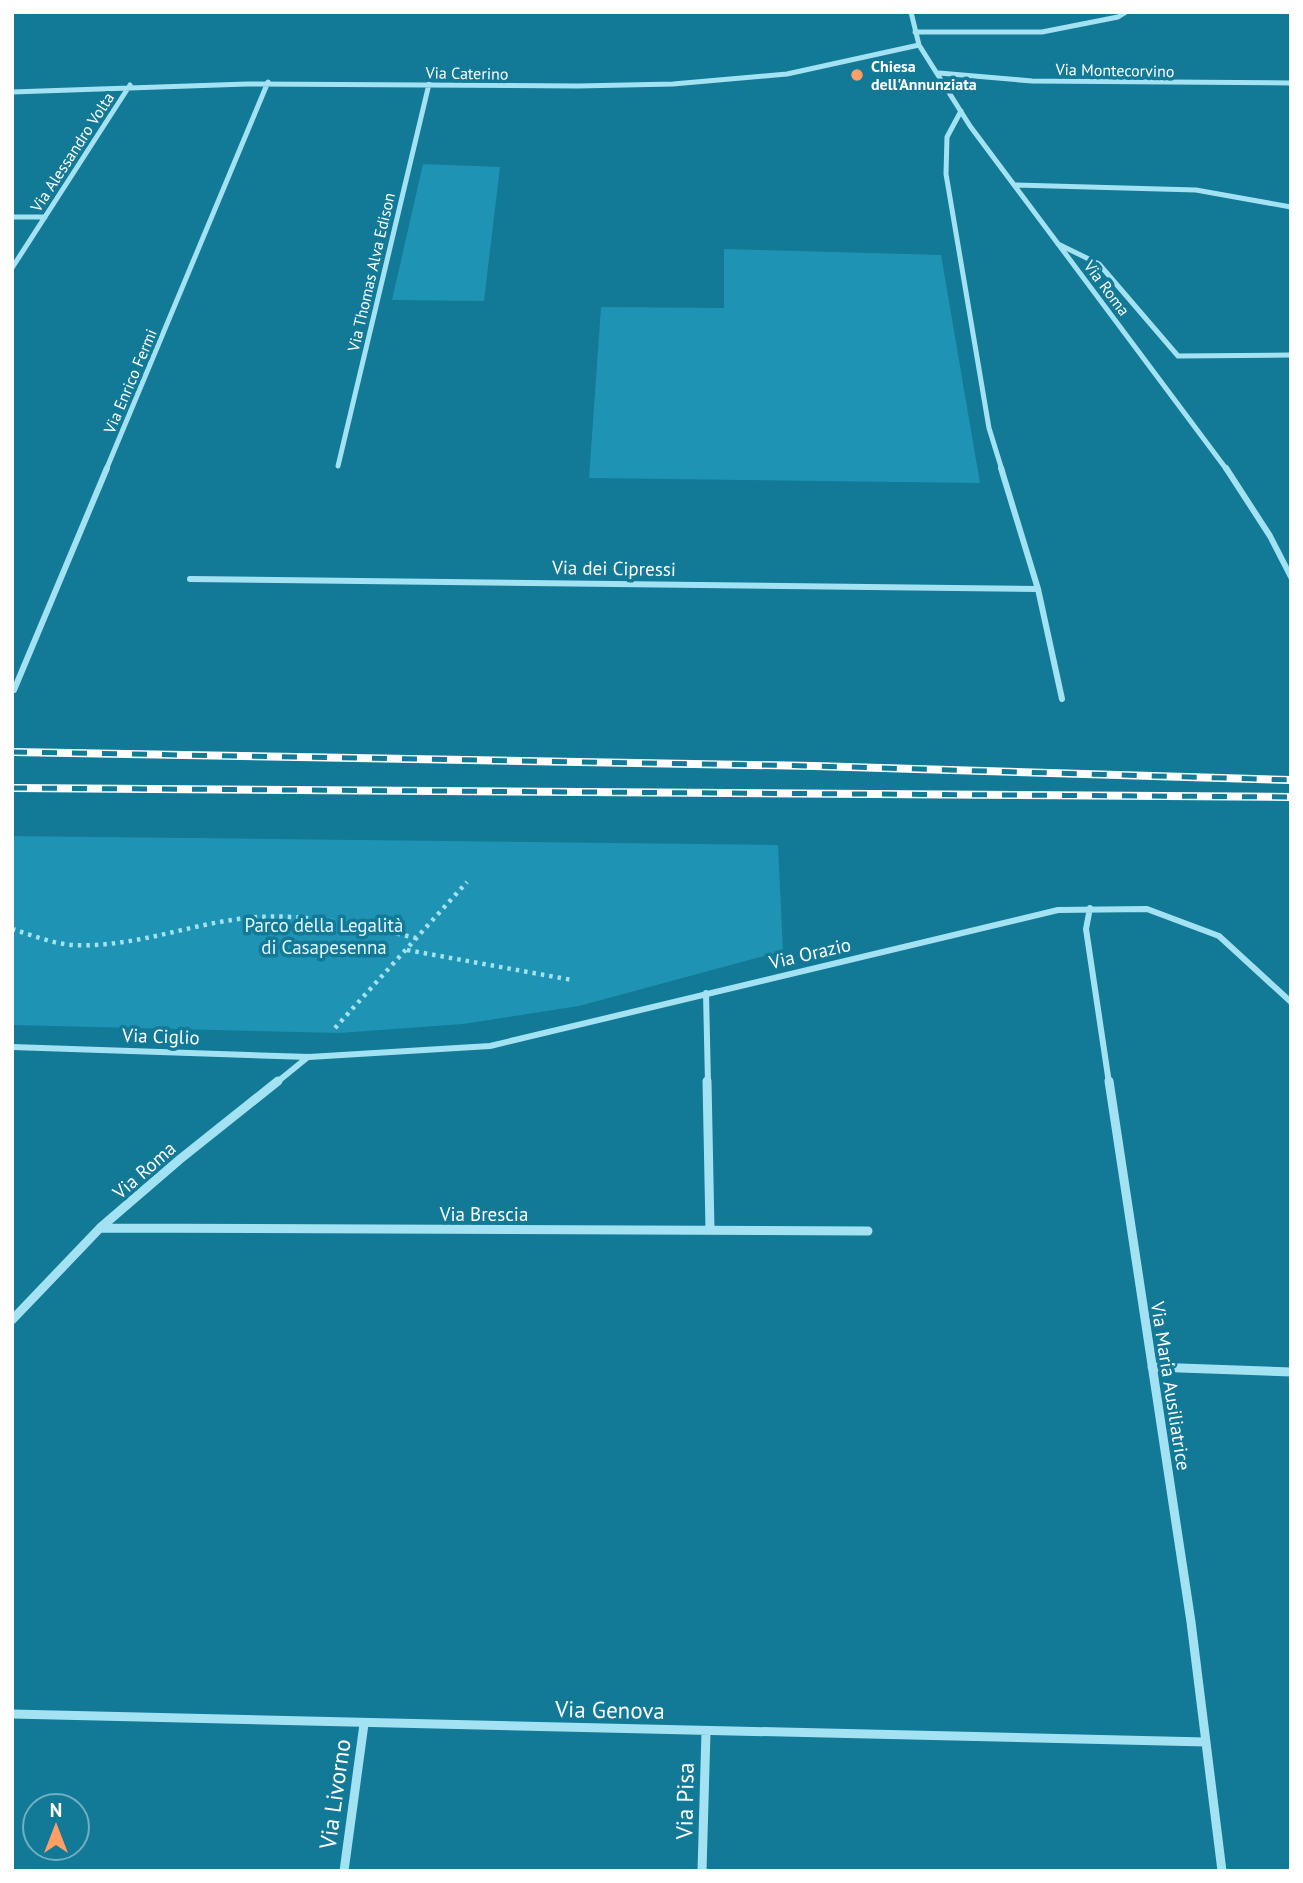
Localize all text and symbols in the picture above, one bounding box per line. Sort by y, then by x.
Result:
place label: Chiesa dell'Annunziata [871,56,977,94]
street label: Via Montecorvino [1054,59,1175,81]
street label: Via Caterino [424,62,509,84]
marker: Chiesa dell'Annunziata [849,67,865,83]
street label: Via Alessandro Volta [25,88,118,216]
street label: Via Thomas Alva Edison [343,191,399,354]
street label: Via Roma [1079,256,1134,320]
street label: Via Enrico Fermi [99,326,161,437]
street label: Via dei Cipressi [551,555,676,581]
park label: Parco della Legalità di Casapesenna [245,913,403,959]
street label: Via Orazio [766,932,853,974]
street label: Via Ciglio [121,1023,200,1049]
street label: Via Roma [107,1136,180,1205]
street label: Via Brescia [439,1202,528,1226]
street label: Via Maria Ausiliatrice [1146,1299,1196,1472]
street label: Via Genova [554,1694,665,1725]
street label: Via Livorno [312,1737,357,1852]
street label: Via Pisa [669,1762,700,1841]
north arrow [21,1792,91,1862]
text: N [50,1798,62,1822]

